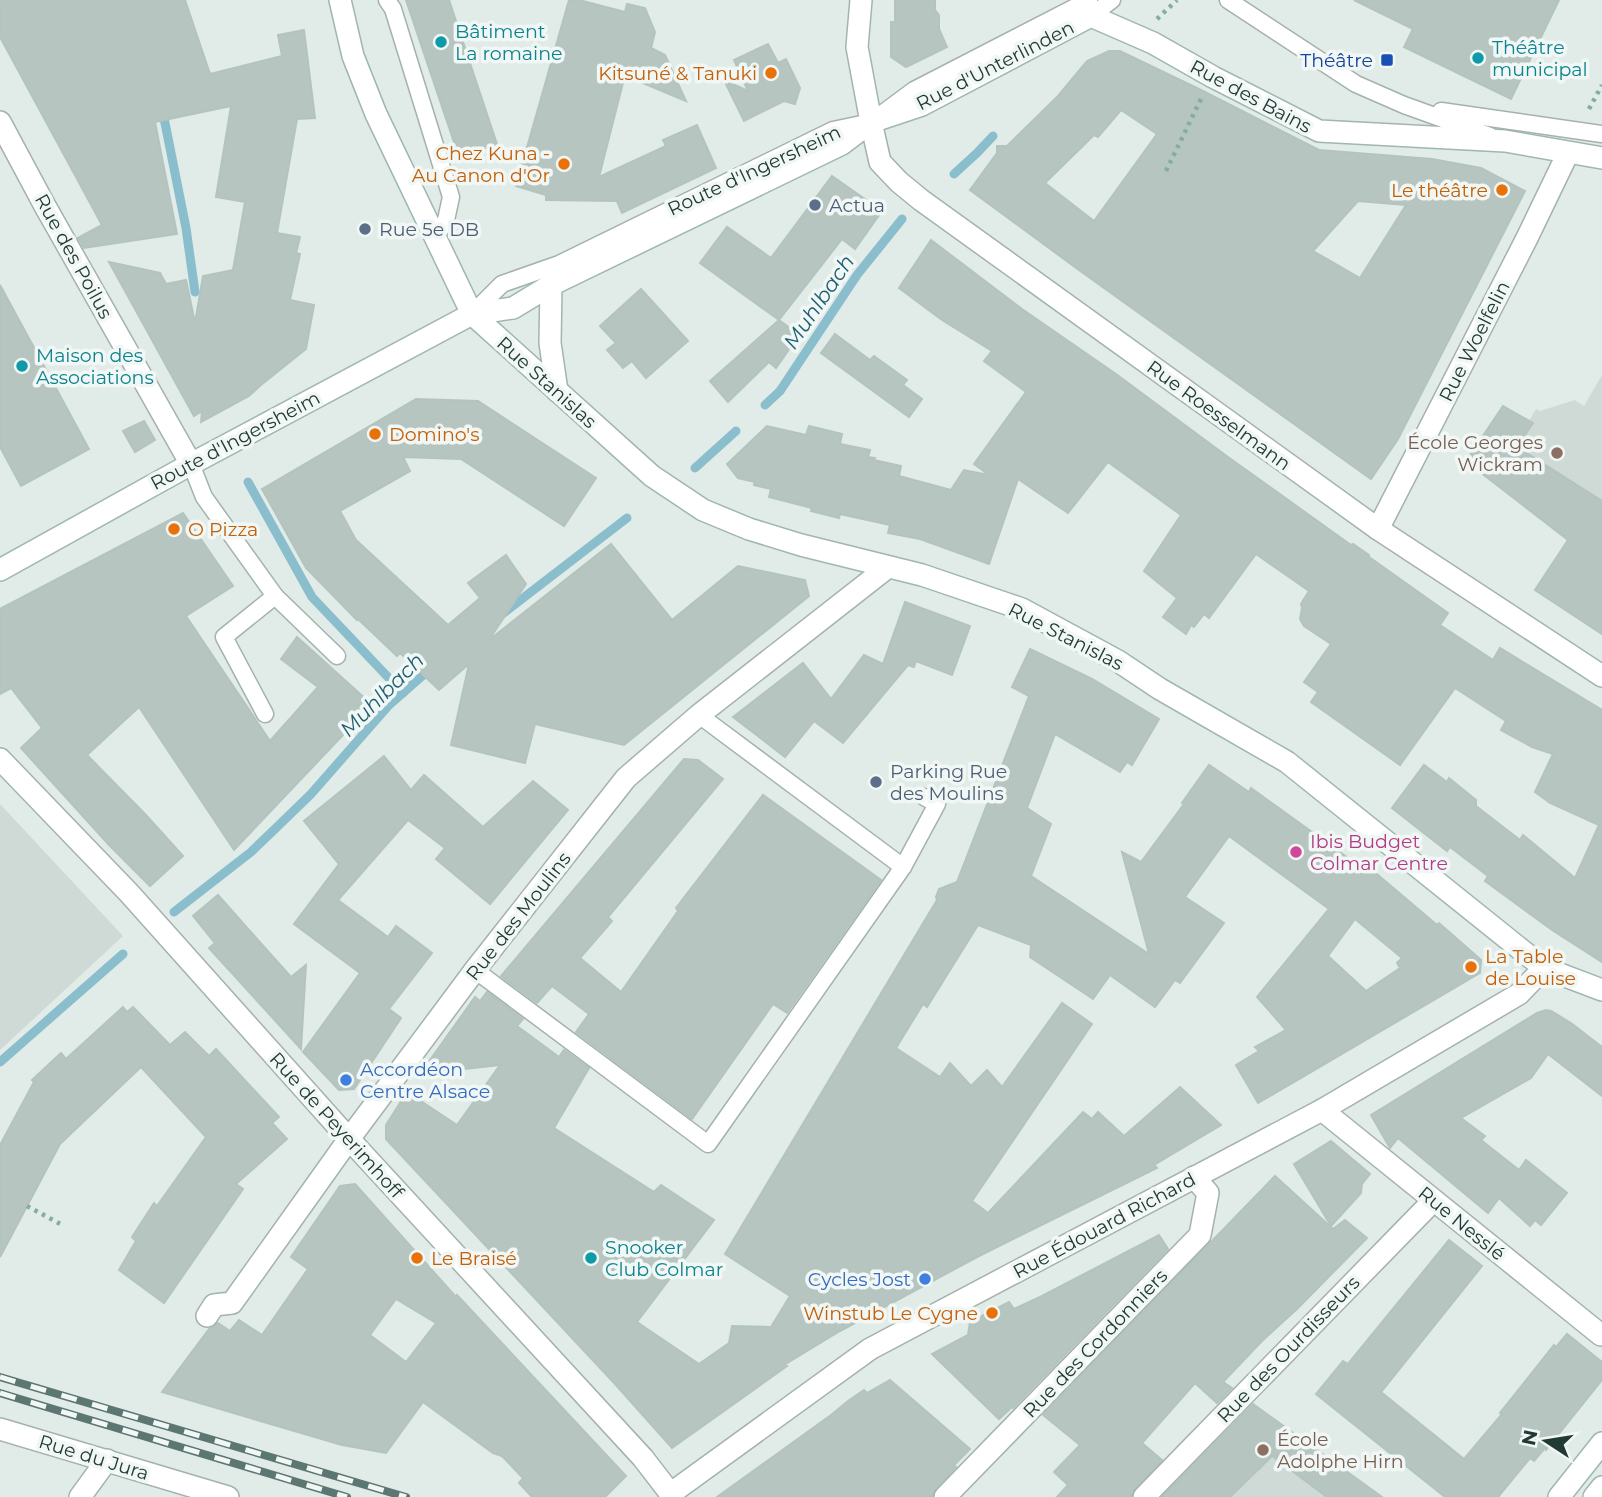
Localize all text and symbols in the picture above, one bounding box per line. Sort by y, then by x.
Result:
street label: Rue d'Unterlinden [912,16,1078,115]
place label: Bâtiment La romaine [455,20,562,65]
marker: Bâtiment La romaine [433,34,449,50]
place label: Théâtre municipal [1492,36,1588,81]
place label: Théâtre [1300,49,1373,72]
marker: Théâtre municipal [1470,50,1486,66]
marker: Théâtre [1379,52,1395,68]
street label: Rue des Bains [1186,55,1315,138]
place label: Kitsuné & Tanuki [598,62,757,85]
marker: Kitsuné & Tanuki [763,65,779,81]
street label: Route d'Ingersheim [664,120,844,221]
place label: Chez Kuna - Au Canon d'Or [412,142,550,187]
marker: Chez Kuna - Au Canon d'Or [556,156,572,172]
place label: Le théâtre [1391,179,1488,202]
marker: Le théâtre [1494,182,1510,198]
street label: Rue des Poilus [30,190,117,323]
place label: Actua [829,194,885,217]
marker: Actua [807,197,823,213]
place label: Rue 5e DB [379,218,479,241]
marker: Rue 5e DB [357,221,373,237]
water label: Muhlbach [778,250,859,354]
street label: Rue Woelfelin [1434,277,1515,405]
street label: Rue Stanislas [492,332,601,433]
place label: Maison des Associations [36,344,154,389]
street label: Rue Roesselmann [1142,355,1295,475]
marker: Maison des Associations [14,358,30,374]
street label: Route d'Ingersheim [147,386,324,495]
place label: Domino's [389,423,479,446]
marker: Domino's [367,426,383,442]
place label: École Georges Wickram [1407,431,1543,476]
marker: École Georges Wickram [1549,445,1565,461]
place label: O Pizza [188,518,258,541]
marker: O Pizza [166,521,182,537]
street label: Rue Stanislas [1004,598,1127,675]
water label: Muhlbach [334,647,429,742]
place label: Parking Rue des Moulins [890,760,1007,805]
marker: Parking Rue des Moulins [868,774,884,790]
place label: Ibis Budget Colmar Centre [1310,830,1448,875]
marker: Ibis Budget Colmar Centre [1288,844,1304,860]
street label: Rue des Moulins [461,847,576,985]
place label: La Table de Louise [1485,945,1576,990]
marker: La Table de Louise [1463,959,1479,975]
street label: Rue de Peyerimhoff [265,1047,409,1204]
place label: Accordéon Centre Alsace [360,1058,490,1103]
marker: Accordéon Centre Alsace [338,1072,354,1088]
street label: Rue Édouard Richard [1009,1168,1199,1283]
street label: Rue Nesslé [1414,1181,1510,1265]
place label: Snooker Club Colmar [605,1236,723,1281]
place label: Le Braisé [431,1247,517,1270]
marker: Le Braisé [409,1250,425,1266]
marker: Snooker Club Colmar [583,1250,599,1266]
street label: Rue des Cordonniers [1018,1264,1172,1422]
place label: Cycles Jost [808,1268,911,1291]
marker: Cycles Jost [917,1271,933,1287]
street label: Rue des Ourdisseurs [1212,1271,1364,1428]
place label: Winstub Le Cygne [803,1302,978,1325]
marker: Winstub Le Cygne [984,1305,1000,1321]
north arrow [1511,1406,1581,1476]
place label: École Adolphe Hirn [1277,1428,1404,1473]
text: N [1517,1428,1543,1447]
street label: Rue du Jura [36,1430,152,1485]
marker: École Adolphe Hirn [1255,1442,1271,1458]

